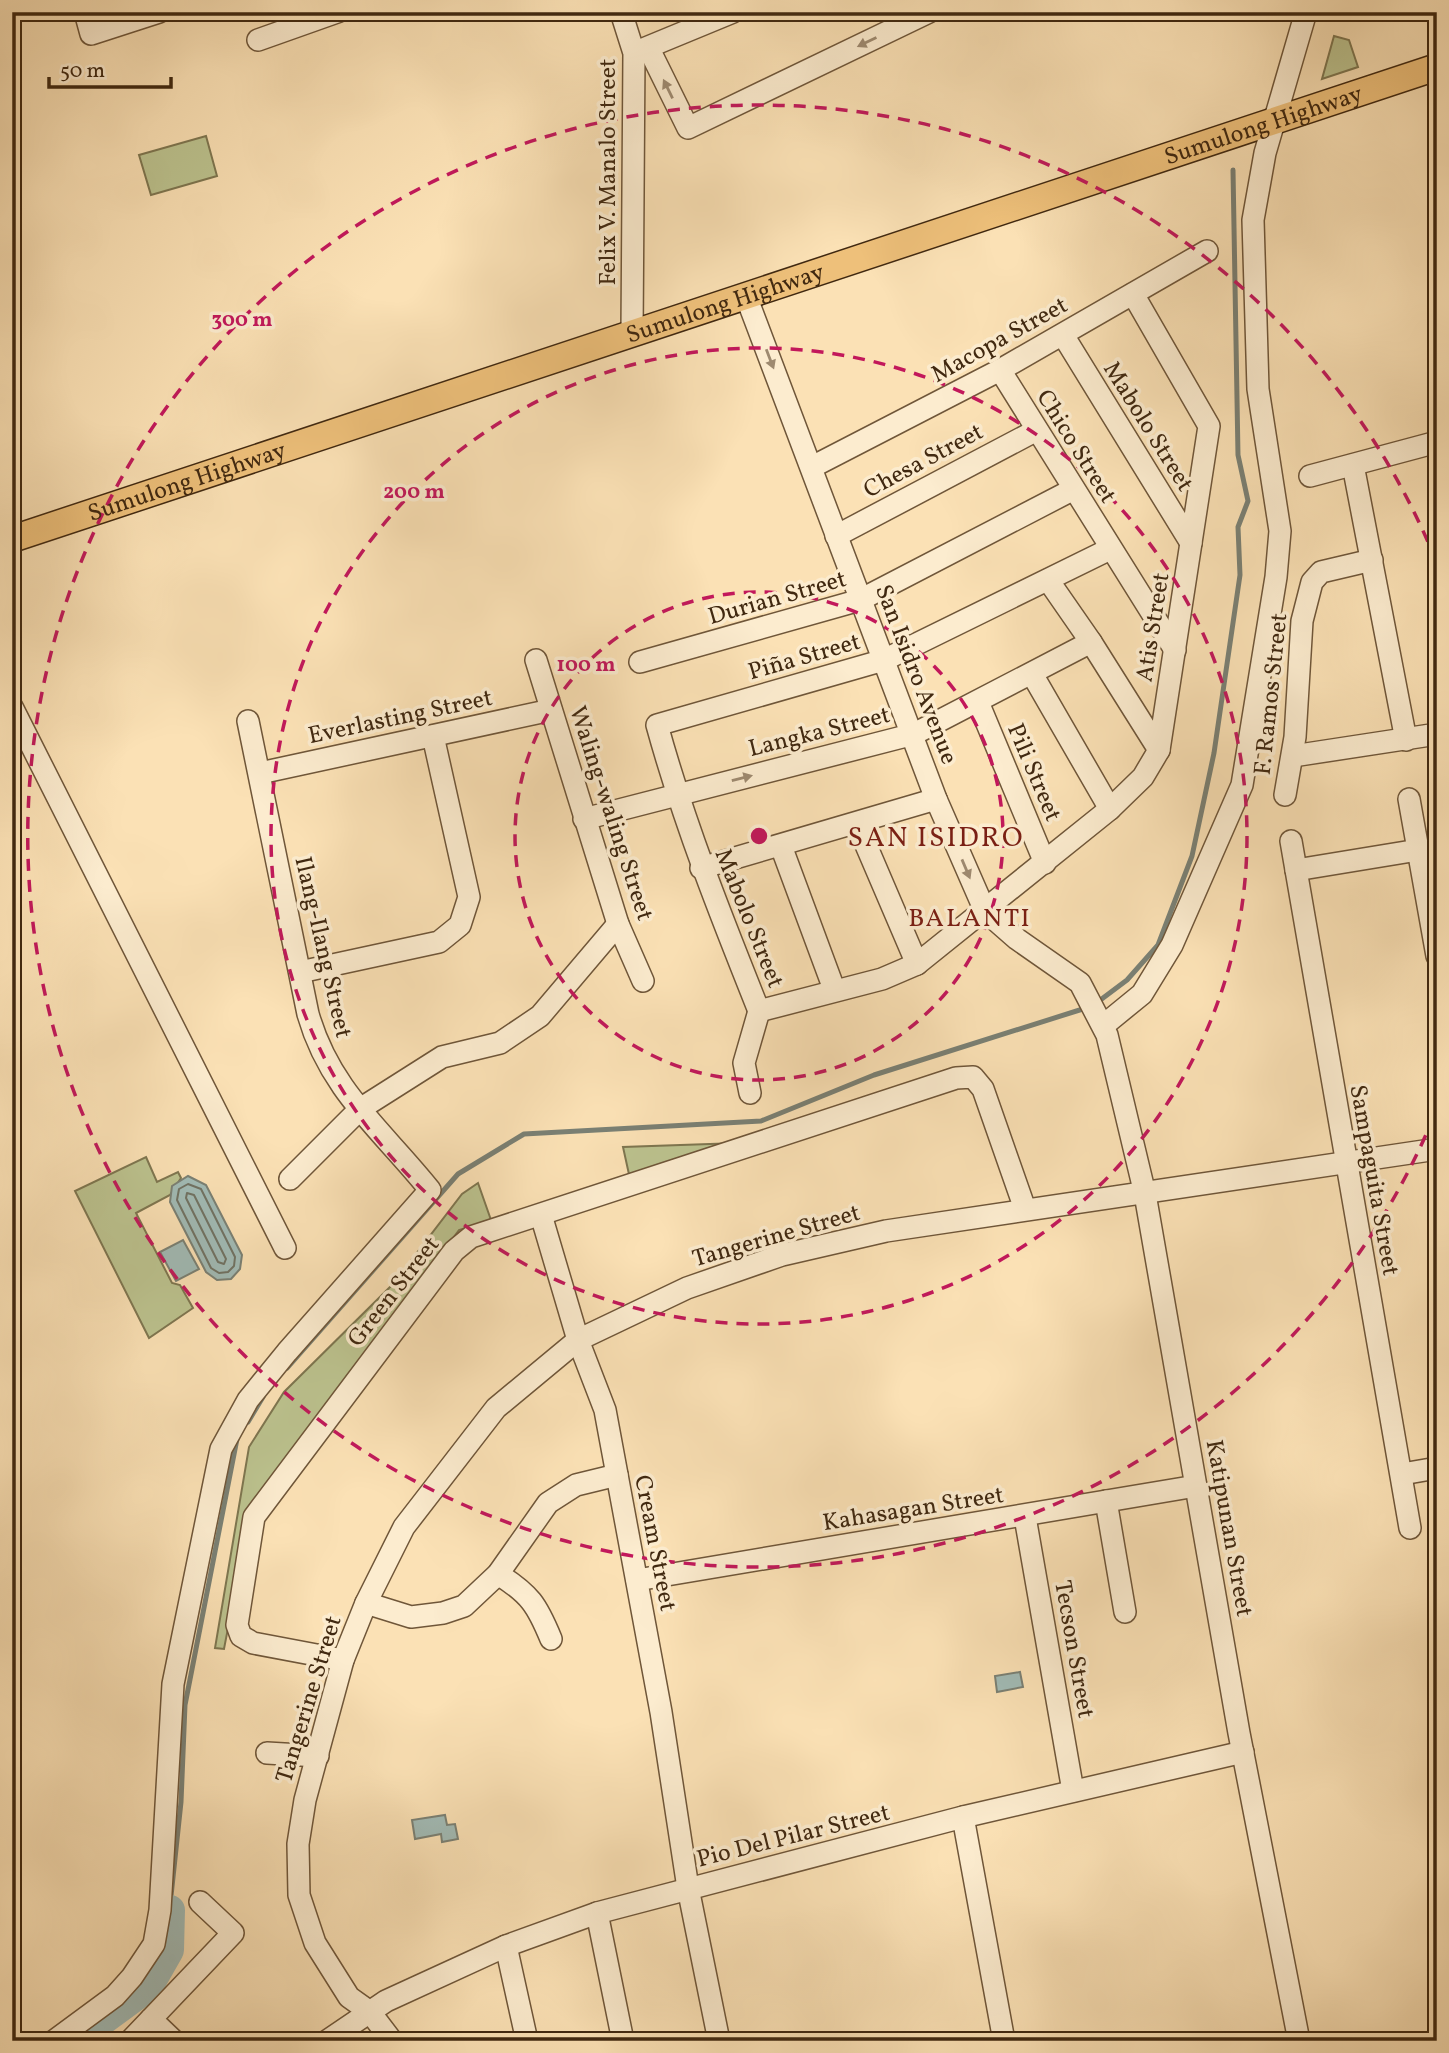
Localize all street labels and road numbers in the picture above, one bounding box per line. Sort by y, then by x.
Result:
street label: Felix V. Manalo Street [592,59,626,285]
street label: Sumulong Highway [1160,78,1367,175]
street label: Sumulong Highway [622,256,829,353]
street label: Macopa Street [926,289,1074,392]
street label: Mabolo Street [1094,355,1201,499]
street label: Chico Street [1027,384,1124,511]
street label: Chesa Street [858,416,990,508]
street label: Sumulong Highway [84,434,291,532]
street label: Durian Street [704,563,851,635]
street label: Atis Street [1129,570,1179,684]
street label: San Isidro Avenue [865,580,965,769]
street label: F. Ramos Street [1247,611,1297,777]
street label: Piña Street [745,626,865,690]
street label: Everlasting Street [305,682,496,754]
street label: Langka Street [745,699,894,767]
street label: Waling-waling Street [559,702,661,925]
street label: Pili Street [997,719,1069,827]
street label: Mabolo Street [705,844,792,994]
street label: Ilang-Ilang Street [285,853,359,1042]
street label: Sampaguita Street [1340,1082,1407,1278]
street label: Tangerine Street [689,1197,864,1277]
street label: Green Street [340,1230,449,1355]
street label: Katipunan Street [1196,1437,1260,1620]
street label: Cream Street [624,1472,684,1614]
street label: Kahasagan Street [820,1479,1006,1541]
street label: Tecson Street [1044,1578,1102,1721]
street label: Tangerine Street [268,1612,351,1787]
street label: Pio Del Pilar Street [693,1797,893,1877]

